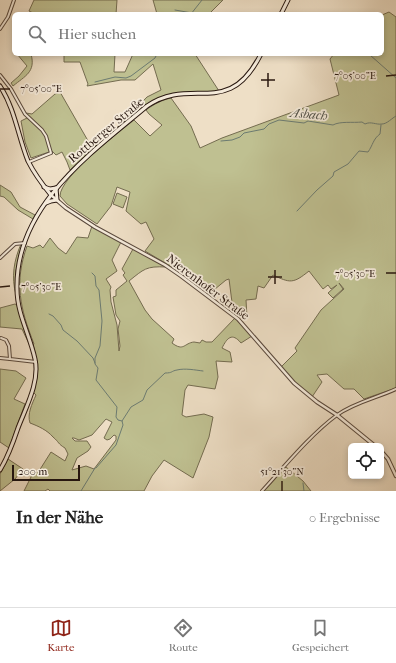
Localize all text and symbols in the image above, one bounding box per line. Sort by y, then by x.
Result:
search box [12,12,384,56]
icon: search [26,23,48,45]
text: Hier suchen [58,25,136,43]
text: 7°05'00"E [334,70,376,82]
text: 7°05'00"E [20,83,62,95]
street label: Rottberger Straße [65,94,147,166]
water label: Asbach [288,105,329,123]
street label: Nierenhofer Straße [164,251,252,323]
text: 7°05'30"E [335,268,375,280]
text: 7°05'30"E [21,281,61,293]
map controls [348,443,384,479]
button: locate [348,443,384,479]
scale bar [12,463,80,482]
text: 200 m [18,465,47,478]
text: 51°21'30"N [260,466,304,478]
text: In der Nähe [16,507,103,527]
text: 0 Ergebnisse [309,510,380,525]
tab: Karte [47,617,74,654]
tab: Route [169,617,198,654]
tab: Gespeichert [292,617,349,654]

